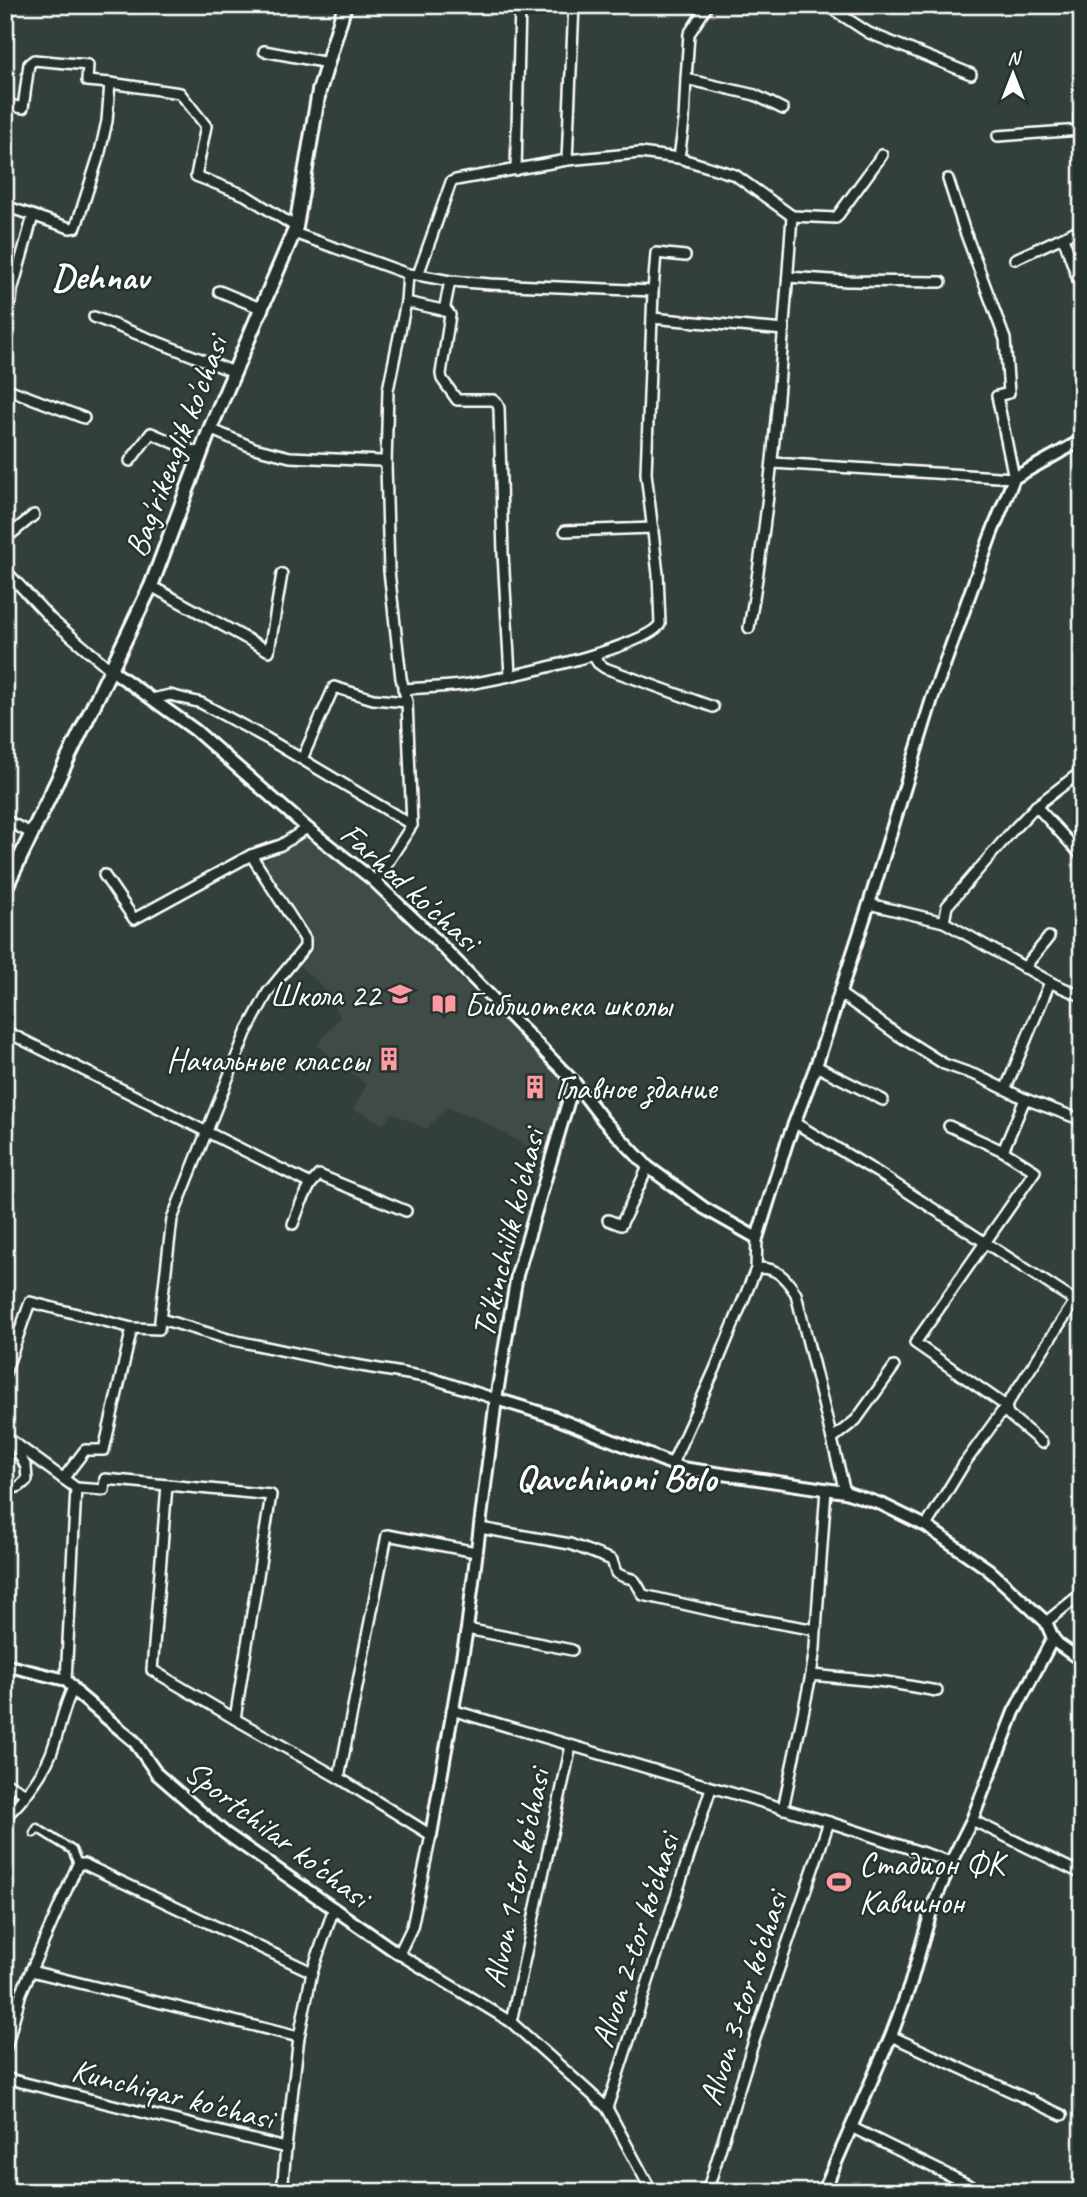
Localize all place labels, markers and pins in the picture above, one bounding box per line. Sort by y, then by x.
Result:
place label: Школа 22 [269,974,383,1016]
school or university icon: Школа 22 [386,980,414,1008]
place label: Библиотека школы [464,984,674,1026]
library icon: Библиотека школы [430,990,458,1018]
place label: Начальные классы [166,1039,372,1081]
building icon: Начальные классы [375,1045,403,1073]
place label: Главное здание [555,1067,719,1109]
building icon: Главное здание [521,1073,549,1101]
place label: Стадион ФК Кавчинон [859,1843,1009,1923]
sports icon: Стадион ФК Кавчинон [825,1868,853,1896]

